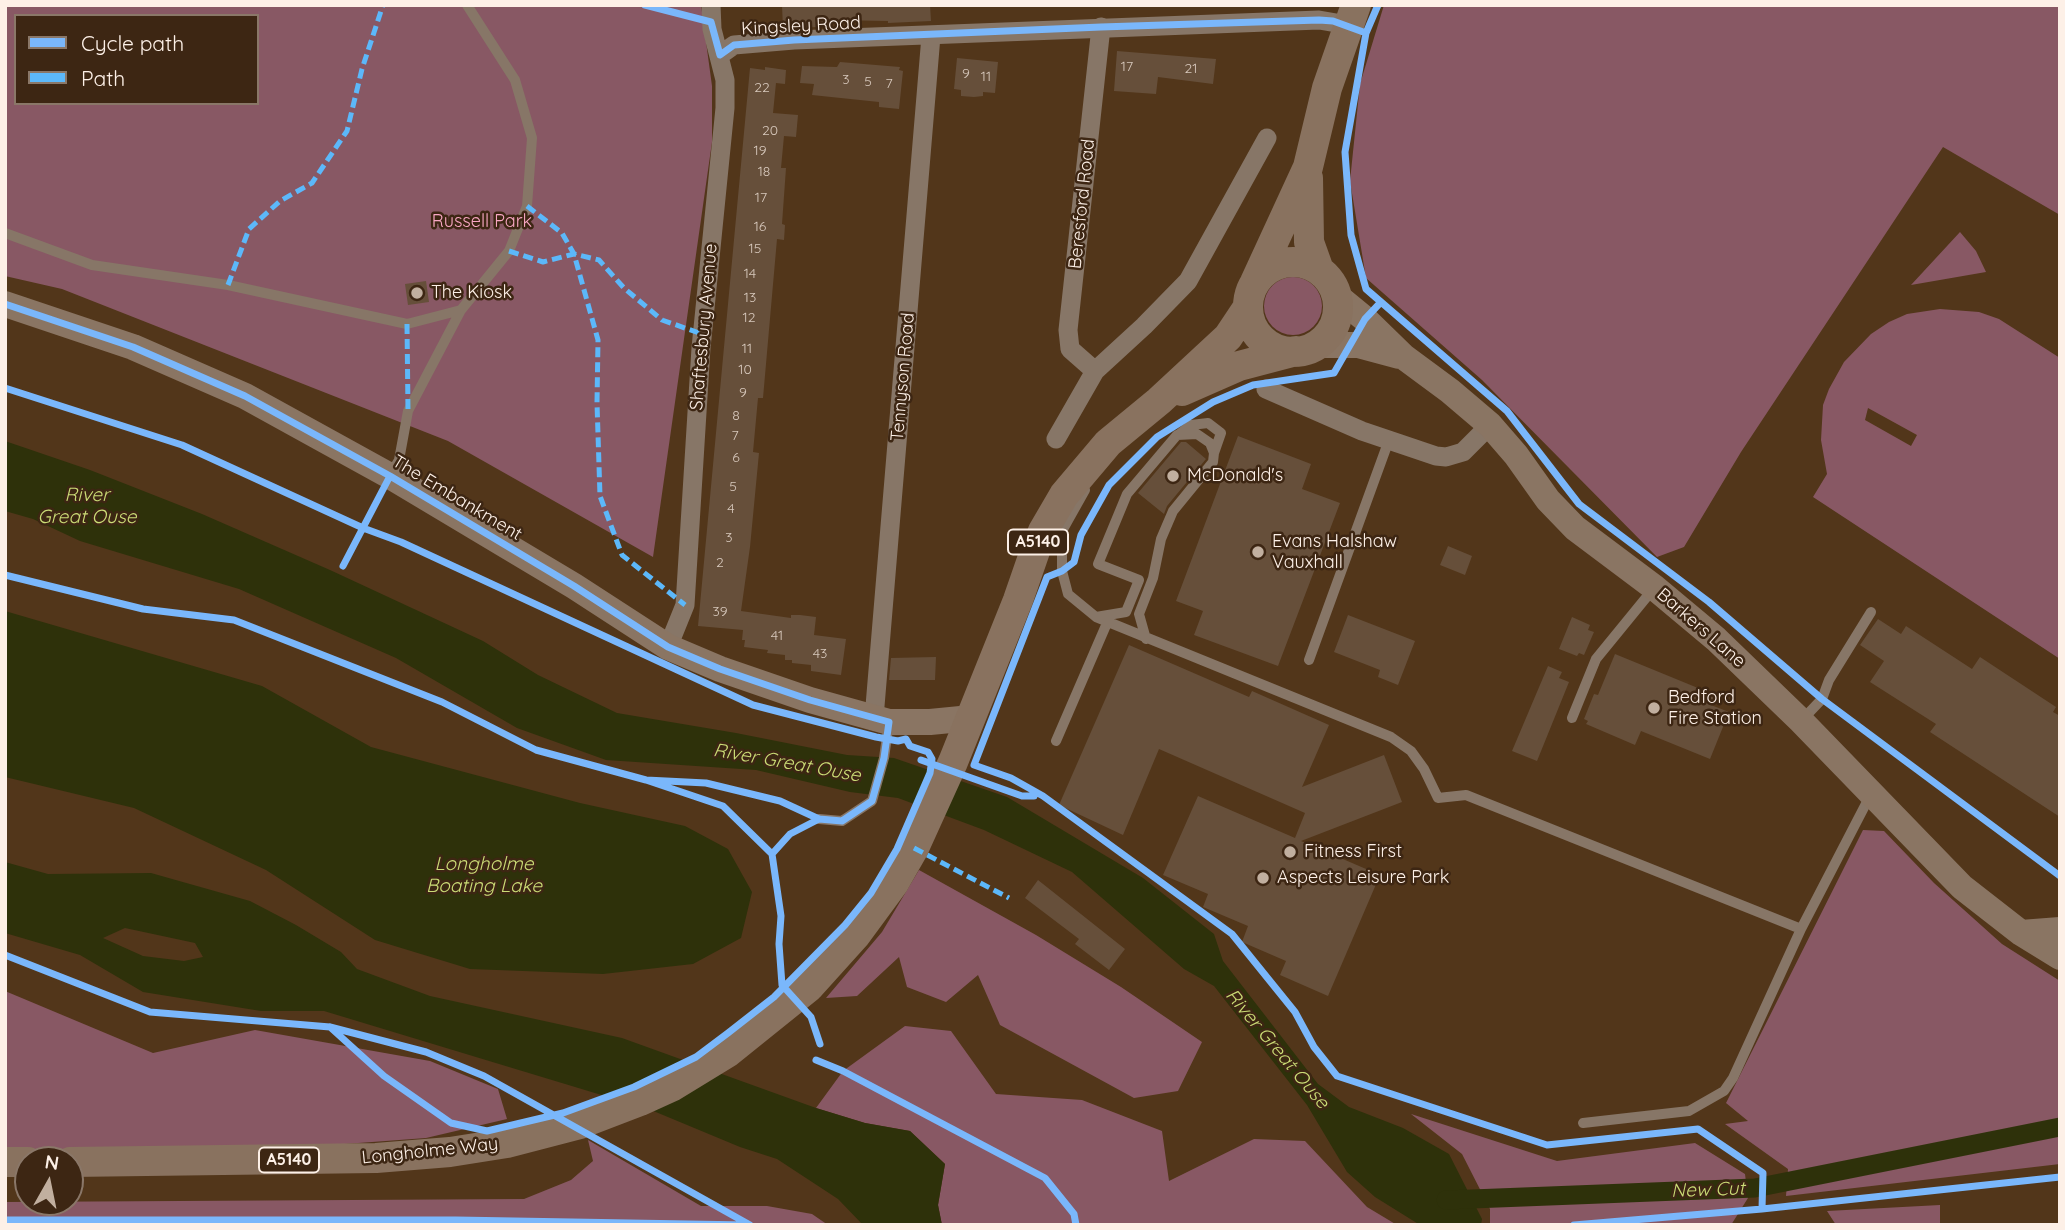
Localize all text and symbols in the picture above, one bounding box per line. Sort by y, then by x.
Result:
street label: Kingsley Road [741,12,861,40]
legend [14,14,259,105]
text: Cycle path [81,30,184,56]
house number: 17 [1121,59,1133,75]
house number: 21 [1185,61,1197,77]
text: Path [81,65,125,91]
house number: 9 [962,66,970,82]
house number: 11 [981,69,991,85]
house number: 3 [842,72,850,88]
house number: 5 [864,74,872,90]
house number: 7 [885,76,893,92]
house number: 22 [754,80,770,96]
house number: 20 [762,123,778,139]
street label: Beresford Road [1064,138,1100,270]
house number: 19 [754,143,766,159]
house number: 18 [758,164,770,180]
house number: 17 [755,190,767,206]
park label: Russell Park [432,211,532,233]
house number: 16 [754,219,766,235]
house number: 15 [749,241,761,257]
street label: Shaftesbury Avenue [686,243,722,411]
house number: 14 [744,266,756,282]
place label: The Kiosk [431,282,512,304]
marker: The Kiosk [409,285,425,301]
house number: 13 [744,290,756,306]
house number: 12 [743,310,755,326]
street label: Tennyson Road [887,312,919,442]
house number: 11 [742,341,752,357]
house number: 10 [738,362,752,378]
house number: 9 [739,385,747,401]
house number: 8 [732,408,740,424]
house number: 7 [731,428,739,444]
house number: 6 [732,450,740,466]
street label: The Embankment [388,451,526,545]
place label: McDonald's [1187,465,1283,487]
marker: McDonald's [1165,468,1181,484]
house number: 5 [729,479,737,495]
water label: River Great Ouse [37,484,137,528]
house number: 4 [727,501,735,517]
house number: 3 [725,530,733,546]
road number: A5140 [1008,530,1068,554]
place label: Evans Halshaw Vauxhall [1272,531,1397,574]
marker: Evans Halshaw Vauxhall [1250,544,1266,560]
house number: 2 [716,555,724,571]
street label: Barkers Lane [1652,584,1750,672]
house number: 39 [712,604,728,620]
house number: 41 [771,628,783,644]
house number: 43 [813,646,827,662]
place label: Bedford Fire Station [1668,687,1762,730]
marker: Bedford Fire Station [1646,700,1662,716]
water label: River Great Ouse [712,739,862,787]
place label: Fitness First [1304,841,1402,863]
marker: Fitness First [1282,844,1298,860]
water label: Longholme Boating Lake [426,853,542,897]
place label: Aspects Leisure Park [1277,867,1449,889]
marker: Aspects Leisure Park [1255,870,1271,886]
water label: River Great Ouse [1220,985,1334,1113]
street label: Longholme Way [361,1133,499,1169]
north arrow [14,1146,84,1216]
road number: A5140 [259,1148,319,1172]
text: N [43,1149,61,1175]
water label: New Cut [1671,1177,1745,1203]

